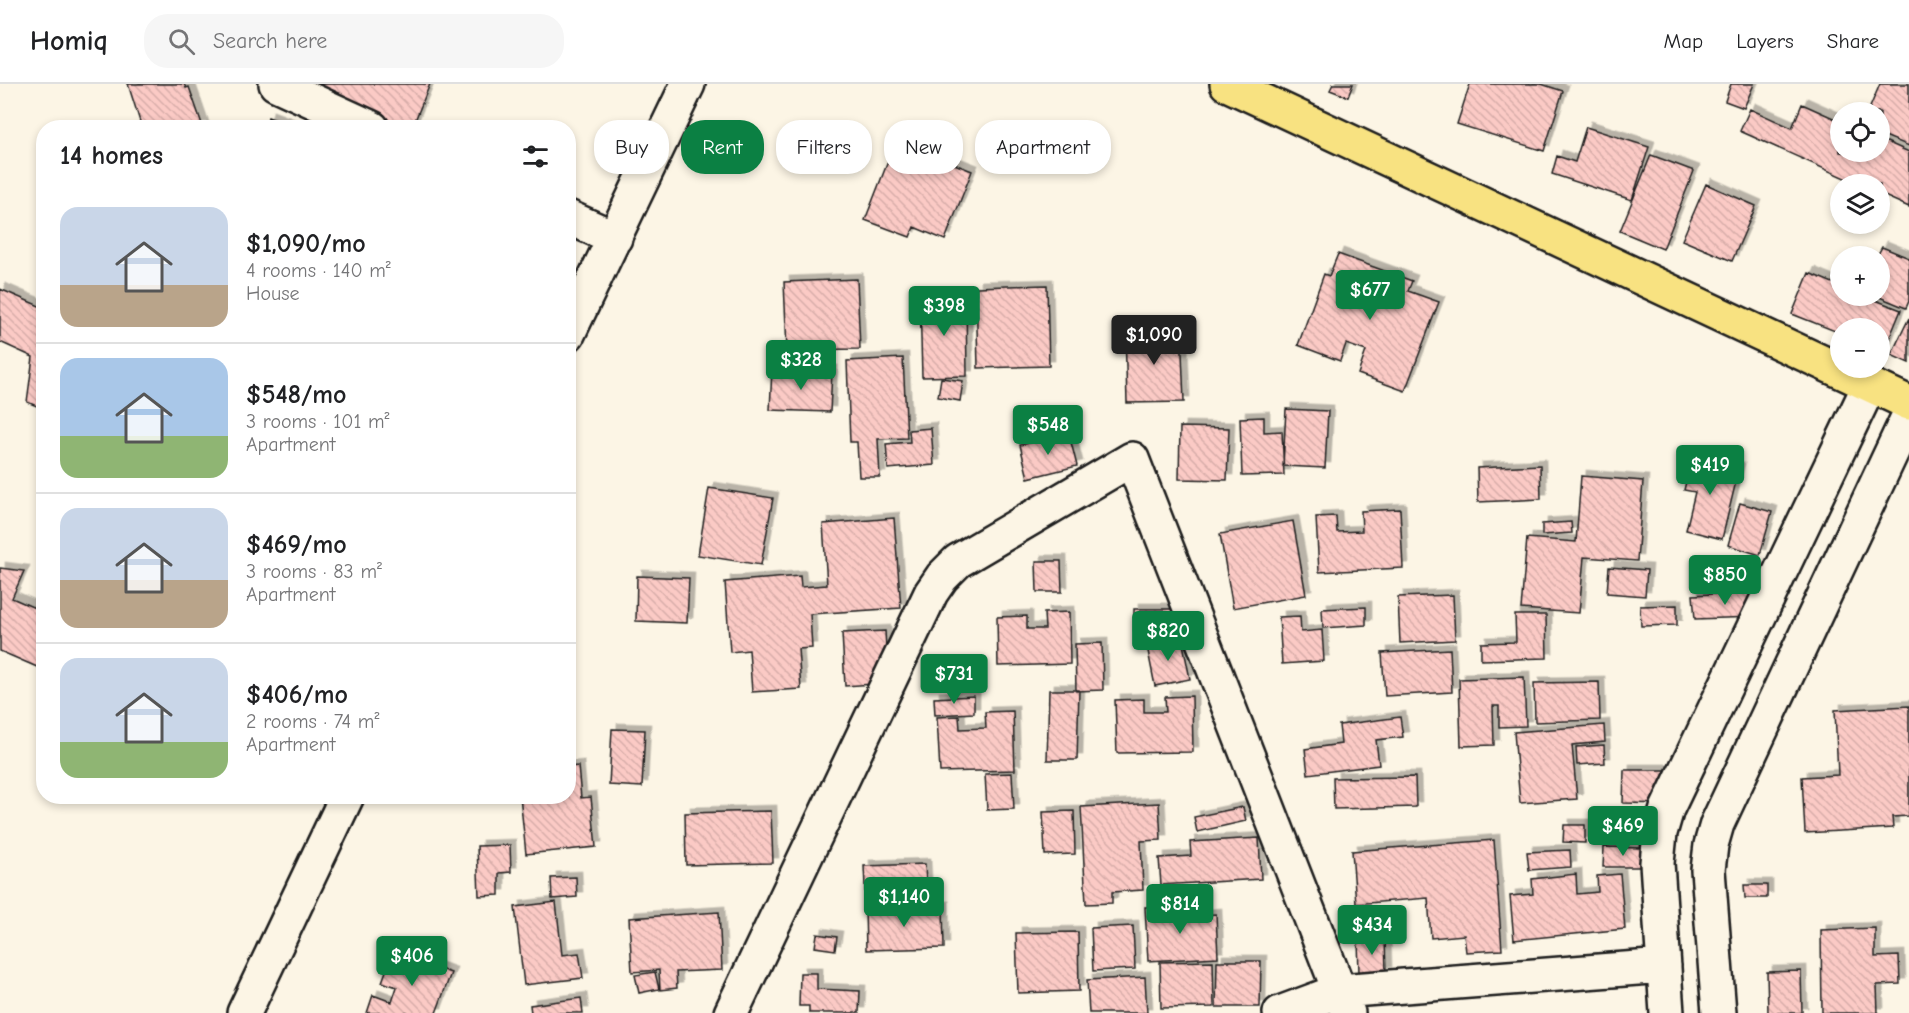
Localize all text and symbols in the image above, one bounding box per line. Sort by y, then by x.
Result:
search box [144,14,564,68]
text: Homiq [30,25,108,57]
icon: search [165,25,198,58]
text: Search here [213,28,327,54]
text: Map [1664,29,1703,53]
text: Layers [1736,29,1794,53]
text: Share [1827,29,1879,53]
map controls [1830,102,1890,378]
button: locate [1830,102,1890,162]
chip: Buy [594,120,669,174]
chip: Rent [681,120,764,174]
chip: Filters [776,120,872,174]
chip: New [884,120,963,174]
chip: Apartment [975,120,1111,174]
icon: filters [519,140,552,173]
text: 14 homes [60,141,163,171]
button: layers [1830,174,1890,234]
text: $1,090/mo [246,229,366,259]
icon: home [108,231,180,303]
button: + [1830,246,1890,306]
text: 4 rooms · 140 m² [246,259,391,282]
pin: $677 [1334,270,1406,321]
text: $677 [1350,278,1390,301]
text: House [246,282,300,305]
pin: $398 [908,286,980,337]
text: $398 [923,294,965,317]
pin: $1,090 [1105,315,1203,366]
button: − [1830,318,1890,378]
text: $1,090 [1125,323,1183,346]
pin: $328 [765,340,837,391]
text: $328 [780,348,822,371]
text: $548/mo [246,380,347,410]
icon: home [108,382,180,454]
pin: $548 [1012,405,1084,456]
text: 3 rooms · 101 m² [246,410,390,433]
text: $548 [1027,413,1069,436]
text: Apartment [246,433,336,456]
pin: $419 [1674,445,1746,496]
text: $419 [1690,453,1730,476]
text: $469/mo [246,530,347,560]
icon: home [108,532,180,604]
pin: $850 [1689,555,1761,606]
text: 3 rooms · 83 m² [246,560,382,583]
text: $850 [1703,563,1747,586]
text: Apartment [246,583,336,606]
pin: $820 [1132,611,1204,662]
text: $820 [1146,619,1190,642]
pin: $731 [918,654,990,705]
text: $731 [935,662,973,685]
text: $406/mo [246,680,348,710]
icon: home [108,682,180,754]
text: 2 rooms · 74 m² [246,710,379,733]
text: Apartment [246,733,336,756]
pin: $469 [1587,806,1659,857]
text: $469 [1602,814,1644,837]
pin: $1,140 [855,877,953,928]
pin: $814 [1144,884,1216,935]
text: $1,140 [878,885,930,908]
text: $814 [1160,892,1200,915]
pin: $434 [1336,905,1408,956]
text: $434 [1352,913,1392,936]
pin: $406 [376,936,448,987]
text: $406 [390,944,434,967]

